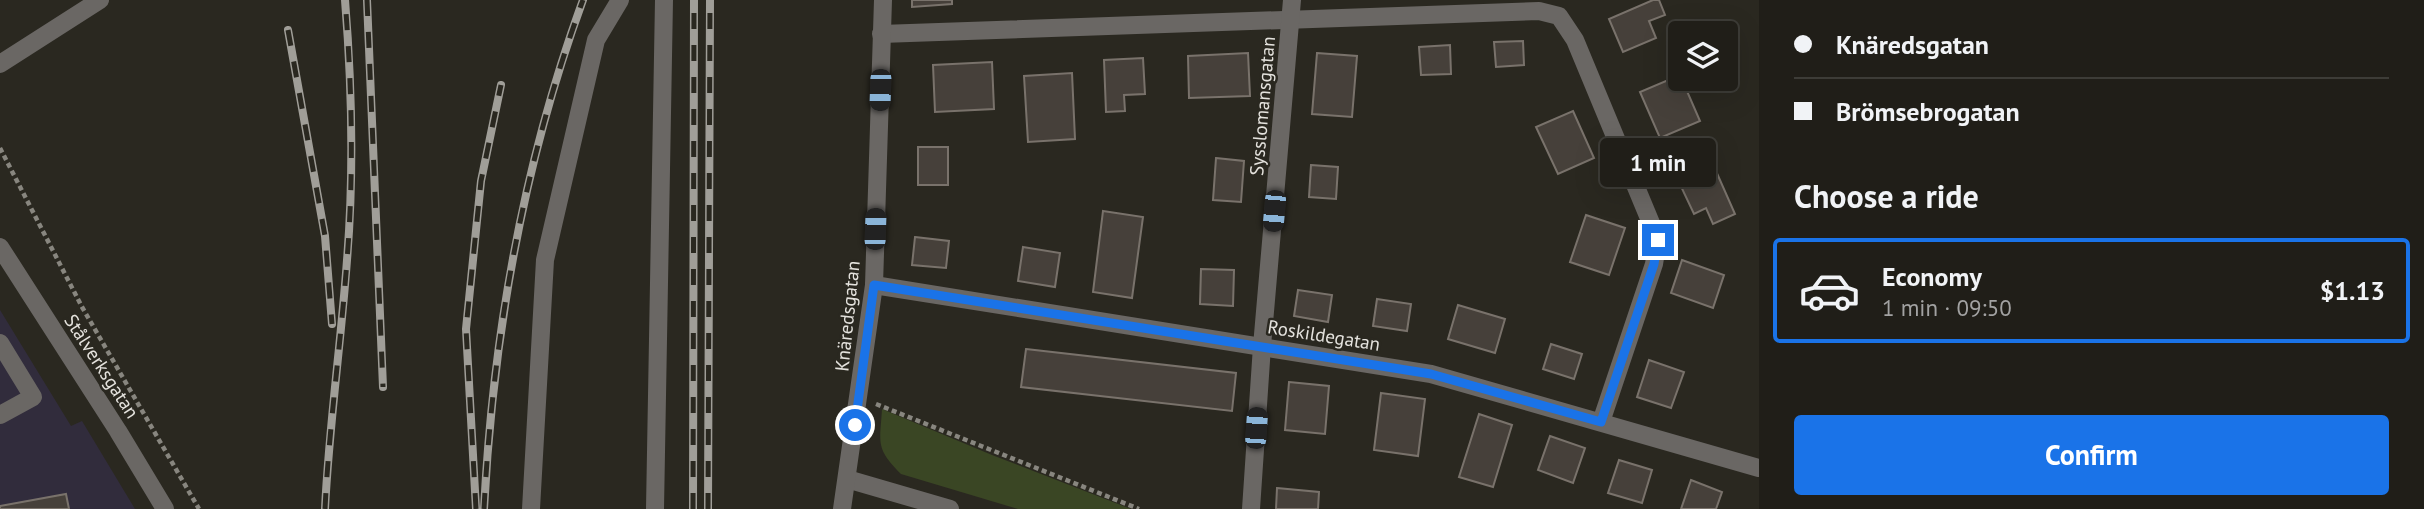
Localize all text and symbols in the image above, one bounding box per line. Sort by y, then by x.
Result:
map controls [1668,21,1738,91]
button: layers [1668,21,1738,91]
text: Knäredsgatan [1836,28,1989,61]
street label: Sysslomansgatan [1244,35,1280,177]
car [869,69,892,111]
text: Brömsebrogatan [1836,95,2020,128]
callout: 1 min [1600,138,1716,188]
text: 1 min [1630,148,1686,177]
text: Choose a ride [1794,175,1979,217]
car [1262,189,1287,233]
car [864,208,887,250]
route end [1642,224,1674,256]
icon: car [1798,259,1861,322]
street label: Knäredsgatan [829,260,865,372]
text: Economy [1882,260,1982,293]
text: $1.13 [2320,274,2385,307]
text: 1 min · 09:50 [1882,293,2012,322]
street label: Stålverksgatan [59,309,145,423]
street label: Roskildegatan [1266,314,1382,356]
car [1245,406,1268,450]
route start [839,409,871,441]
button: Confirm [1794,415,2389,495]

